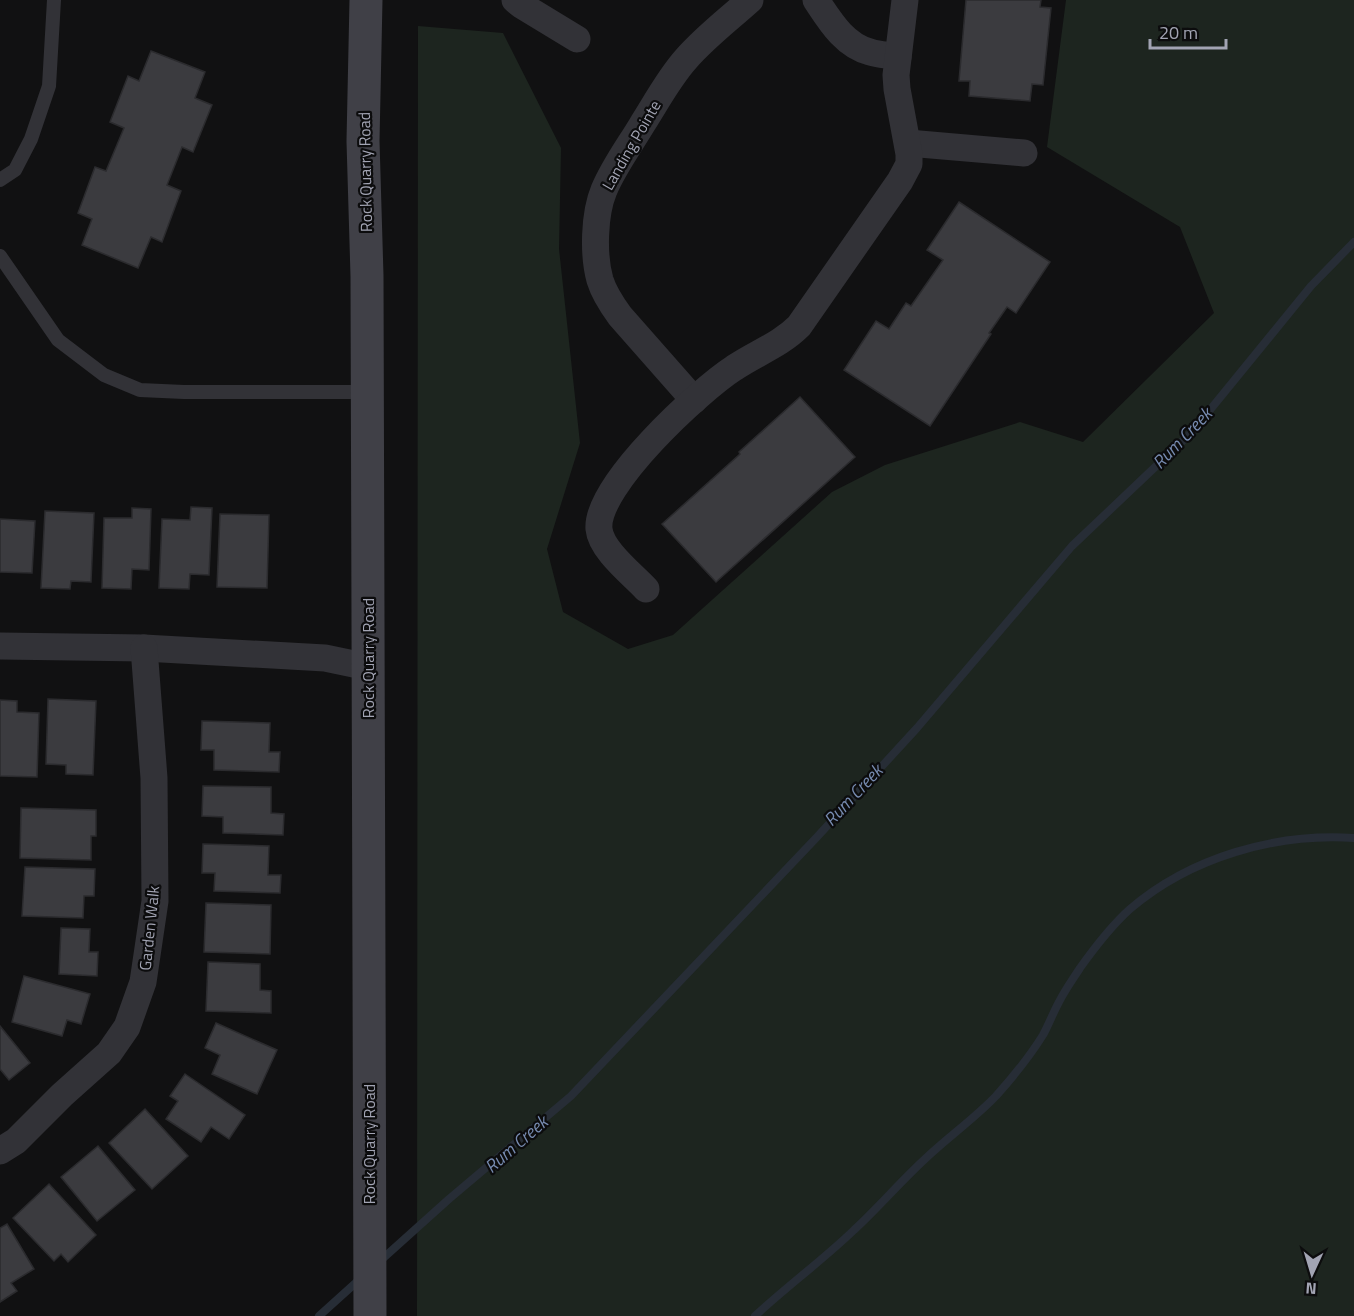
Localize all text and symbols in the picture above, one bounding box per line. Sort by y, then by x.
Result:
scale bar [1150,12,1226,50]
text: 20 m [1159,19,1198,46]
street label: Landing Pointe [596,96,666,194]
street label: Rock Quarry Road [352,112,378,232]
water label: Rum Creek [1146,400,1220,475]
street label: Rock Quarry Road [356,598,380,718]
water label: Rum Creek [817,756,890,832]
street label: Garden Walk [133,884,165,972]
street label: Rock Quarry Road [357,1084,381,1204]
water label: Rum Creek [478,1108,555,1179]
north arrow [1282,1244,1342,1304]
text: N [1305,1277,1317,1301]

